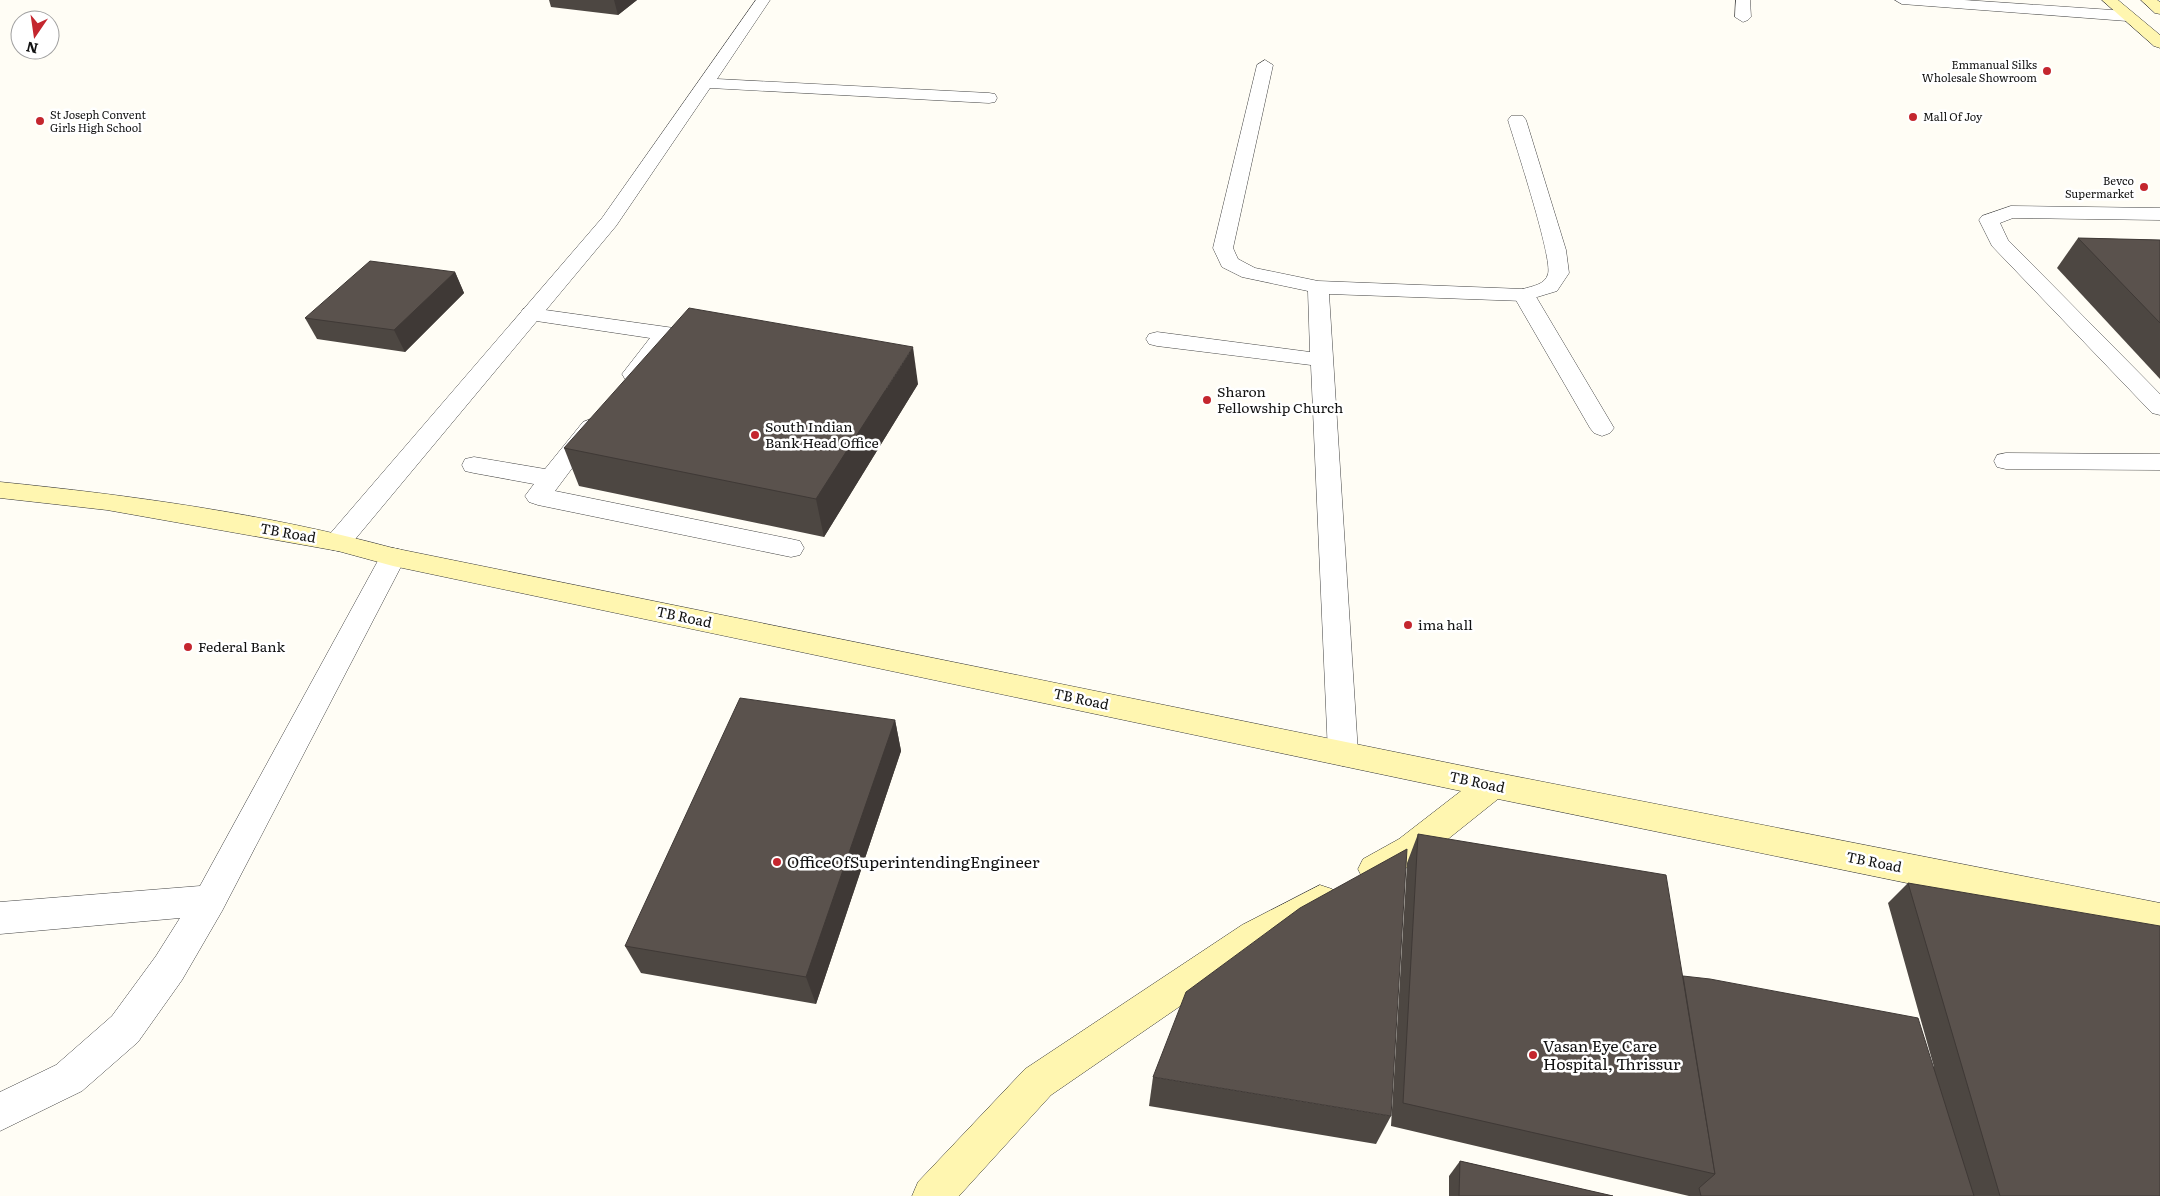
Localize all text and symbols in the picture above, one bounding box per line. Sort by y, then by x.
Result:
north arrow [10,10,60,60]
text: N [24,38,40,60]
place label: Emmanual Silks Wholesale Showroom [1922,56,2037,85]
marker: Emmanual Silks Wholesale Showroom [2041,65,2053,77]
place label: St Joseph Convent Girls High School [50,106,146,135]
place label: Mall Of Joy [1923,108,1983,124]
marker: Mall Of Joy [1907,111,1919,123]
marker: St Joseph Convent Girls High School [34,115,46,127]
place label: Bevco Supermarket [2065,172,2135,201]
marker: Bevco Supermarket [2138,181,2150,193]
place label: Sharon Fellowship Church [1217,381,1343,417]
marker: Sharon Fellowship Church [1201,394,1213,406]
place label: South Indian Bank Head Office [765,416,879,452]
marker: South Indian Bank Head Office [749,429,761,441]
street label: TB Road [259,517,318,547]
street label: TB Road [655,600,714,632]
place label: ima hall [1418,614,1473,634]
marker: ima hall [1402,619,1414,631]
place label: Federal Bank [198,636,285,656]
marker: Federal Bank [182,641,194,653]
street label: TB Road [1052,682,1111,714]
street label: TB Road [1448,765,1507,797]
street label: TB Road [1845,846,1904,876]
place label: OfficeOfSuperintendingEngineer [787,849,1040,873]
marker: OfficeOfSuperintendingEngineer [771,856,783,868]
place label: Vasan Eye Care Hospital, Thrissur [1543,1033,1681,1075]
marker: Vasan Eye Care Hospital, Thrissur [1527,1049,1539,1061]

